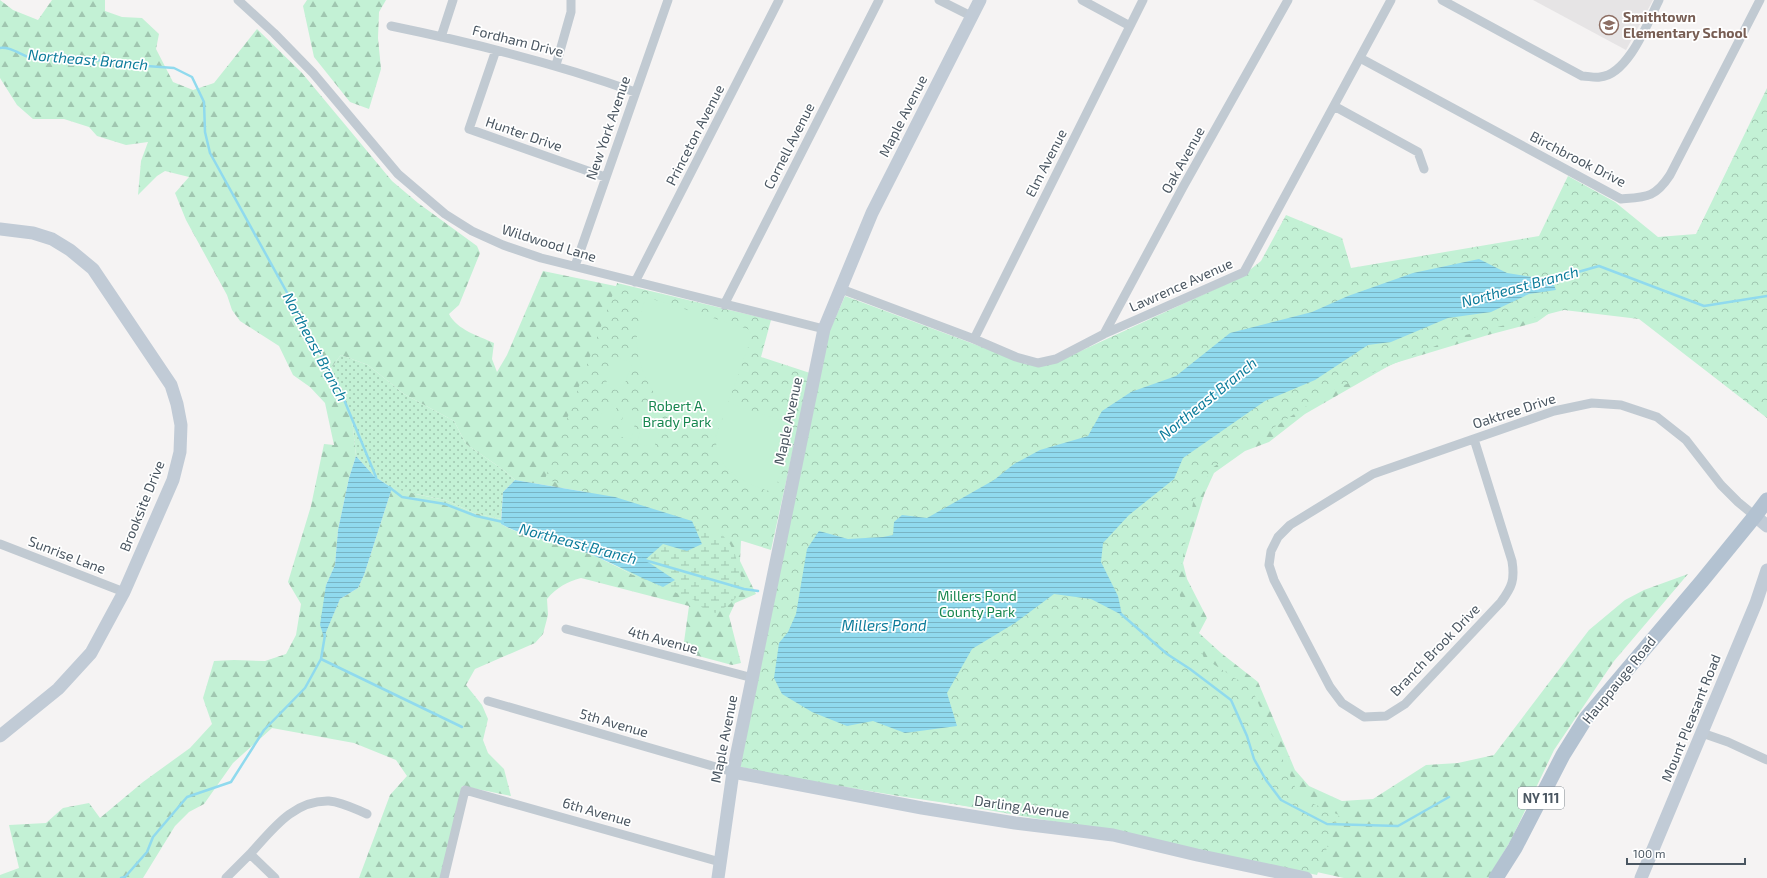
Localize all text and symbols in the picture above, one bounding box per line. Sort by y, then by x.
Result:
place label: Smithtown Elementary School [1623,8,1748,41]
school or university icon: Smithtown Elementary School [1598,14,1620,36]
street label: Fordham Drive [471,21,565,60]
water label: Northeast Branch [27,45,149,73]
street label: Maple Avenue [875,72,930,159]
street label: New York Avenue [582,74,633,182]
street label: Princeton Avenue [662,82,727,188]
street label: Cornell Avenue [759,100,818,192]
street label: Hunter Drive [484,112,565,155]
street label: Oak Avenue [1157,123,1208,196]
street label: Elm Avenue [1021,126,1070,200]
street label: Birchbrook Drive [1527,127,1629,190]
street label: Wildwood Lane [500,220,598,265]
street label: Lawrence Avenue [1126,254,1235,315]
water label: Northeast Branch [1459,262,1580,310]
water label: Northeast Branch [280,289,352,404]
water label: Northeast Branch [1155,353,1260,443]
street label: Maple Avenue [770,375,805,466]
street label: Oaktree Drive [1470,389,1558,432]
park label: Robert A. Brady Park [643,397,711,430]
street label: Brooksite Drive [115,458,168,554]
water label: Northeast Branch [518,519,639,567]
street label: Sunrise Lane [26,532,108,577]
park label: Millers Pond County Park [937,587,1017,620]
street label: Branch Brook Drive [1386,600,1483,699]
water label: Millers Pond [841,616,927,634]
street label: 4th Avenue [626,622,700,657]
street label: Hauppauge Road [1578,633,1659,727]
street label: Mount Pleasant Road [1657,652,1724,784]
street label: Maple Avenue [707,693,740,784]
street label: 5th Avenue [578,705,650,740]
road number: NY 111 [1518,787,1564,809]
street label: Darling Avenue [973,791,1071,822]
street label: 6th Avenue [561,794,634,830]
scale bar [1627,840,1745,866]
text: 100 m [1633,846,1665,860]

